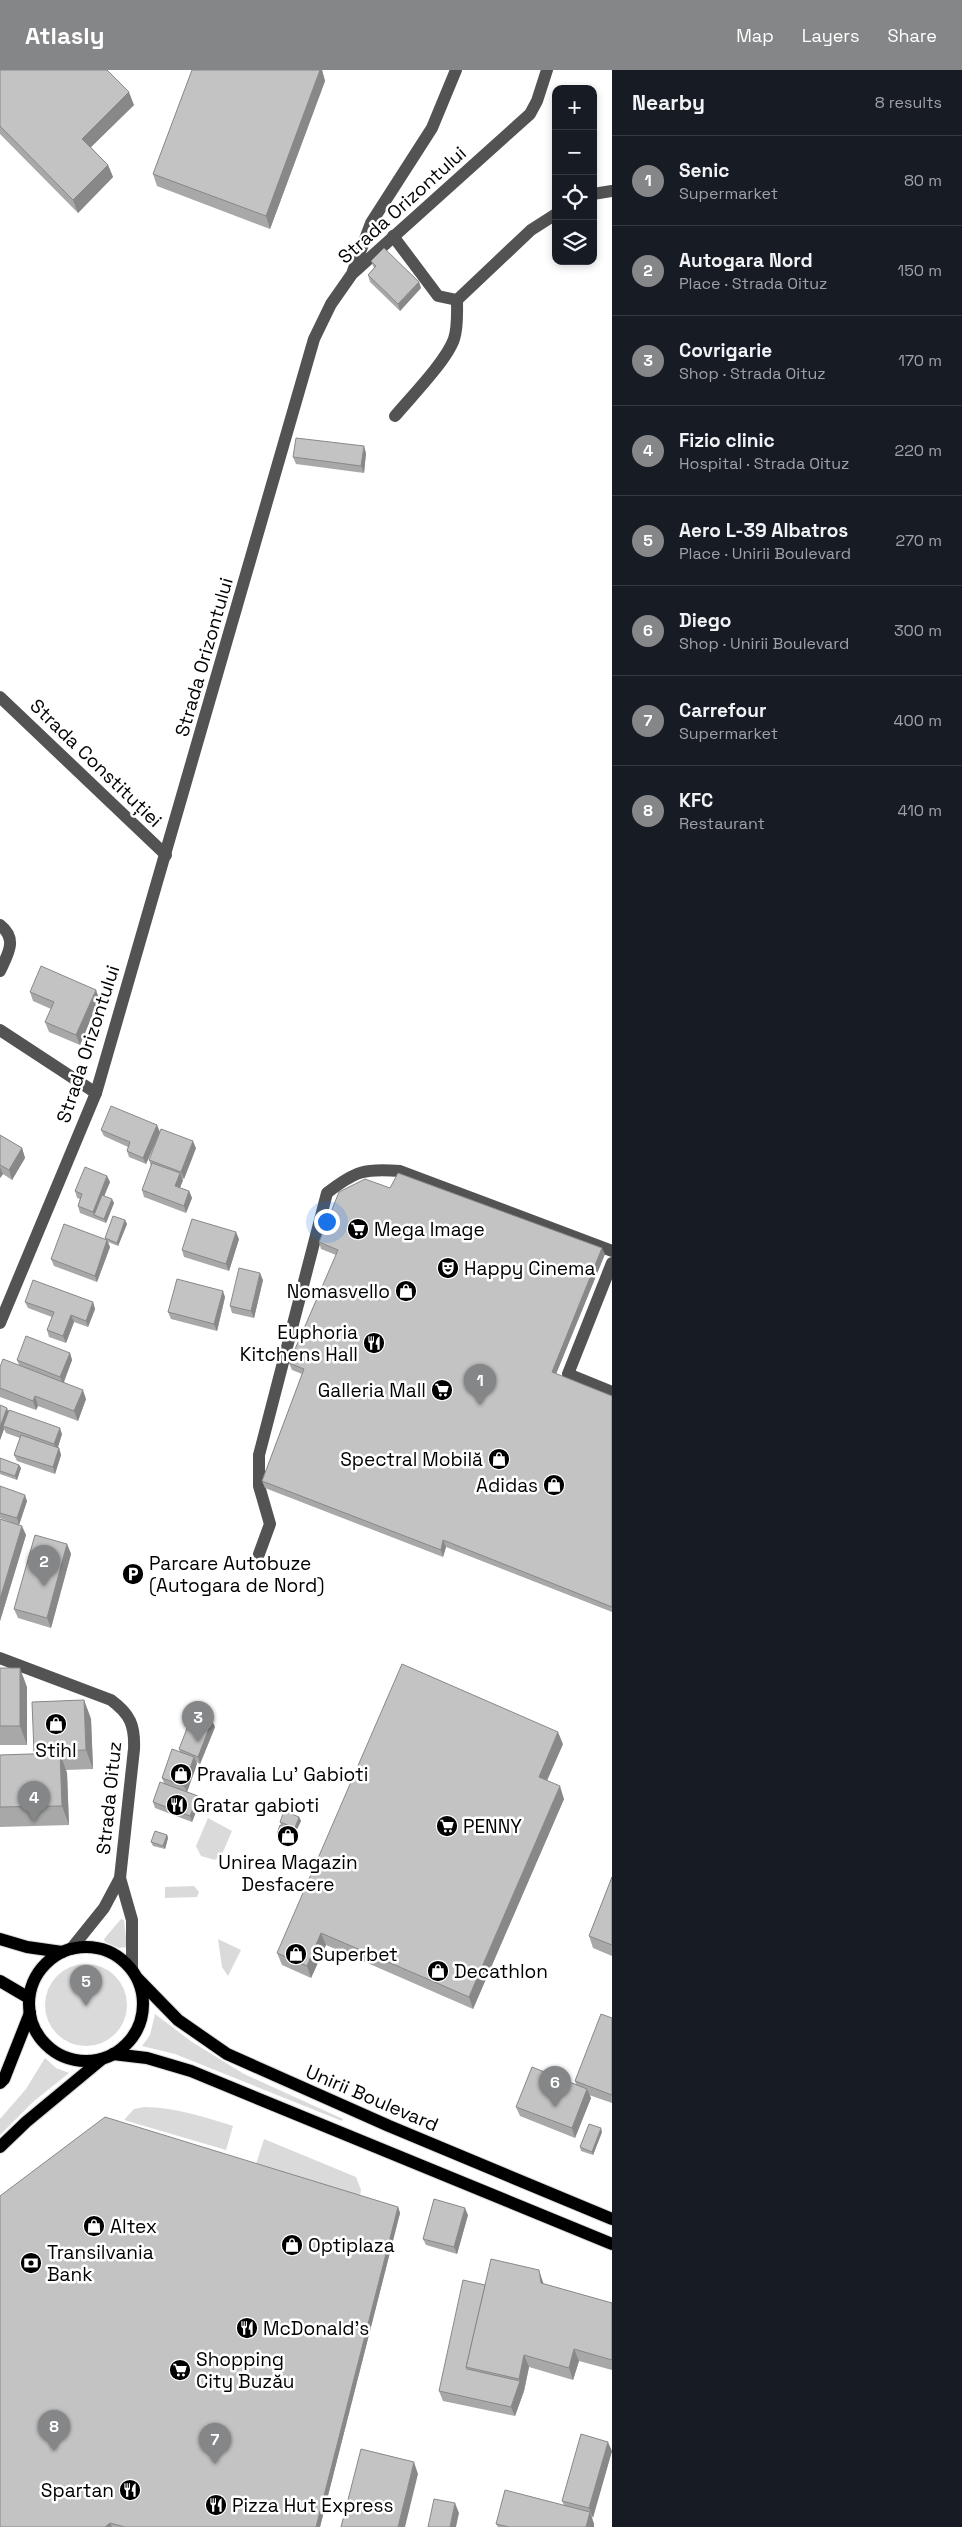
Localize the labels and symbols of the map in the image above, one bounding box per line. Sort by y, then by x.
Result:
street label: Strada Orizontului [333,141,471,269]
street label: Strada Orizontului [169,575,239,739]
street label: Strada Constituției [25,693,167,833]
street label: Strada Orizontului [51,962,125,1126]
your location [314,1209,340,1235]
supermarket icon: Mega Image [346,1217,370,1241]
place label: Mega Image [374,1217,485,1242]
theatre icon: Happy Cinema [436,1256,460,1280]
place label: Happy Cinema [464,1256,595,1281]
place label: Nomasvello [287,1279,390,1304]
shop icon: Nomasvello [394,1279,418,1303]
place label: Euphoria Kitchens Hall [240,1320,358,1367]
restaurant icon: Euphoria Kitchens Hall [362,1331,386,1355]
pin: 1 [464,1364,496,1405]
place label: Galleria Mall [318,1378,426,1403]
supermarket icon: Galleria Mall [430,1378,454,1402]
place label: Spectral Mobilă [340,1447,483,1472]
shop icon: Spectral Mobilă [487,1447,511,1471]
place label: Adidas [476,1473,538,1498]
shop icon: Adidas [542,1473,566,1497]
pin: 2 [28,1545,60,1586]
place label: Parcare Autobuze (Autogara de Nord) [149,1551,324,1598]
parking icon: Parcare Autobuze (Autogara de Nord) [121,1562,145,1586]
pin: 3 [182,1701,214,1742]
shop icon: Stihl [44,1712,68,1736]
place label: Stihl [35,1738,77,1763]
street label: Strada Oituz [91,1740,127,1856]
shop icon: Pravalia Lu' Gabioti [169,1762,193,1786]
place label: Pravalia Lu' Gabioti [197,1762,368,1787]
pin: 4 [18,1781,50,1822]
restaurant icon: Gratar gabioti [165,1793,189,1817]
place label: Gratar gabioti [193,1793,319,1818]
supermarket icon: PENNY [435,1814,459,1838]
place label: PENNY [463,1814,522,1839]
shop icon: Unirea Magazin Desfacere [276,1824,300,1848]
place label: Unirea Magazin Desfacere [218,1850,358,1897]
shop icon: Superbet [284,1942,308,1966]
place label: Superbet [312,1942,398,1967]
shop icon: Decathlon [426,1959,450,1983]
place label: Decathlon [454,1959,548,1984]
pin: 5 [70,1965,102,2006]
street label: Unirii Boulevard [302,2059,442,2137]
pin: 6 [539,2066,571,2107]
shop icon: Altex [82,2214,106,2238]
place label: Altex [110,2214,157,2239]
shop icon: Optiplaza [280,2233,304,2257]
place label: Optiplaza [308,2233,395,2258]
place label: Transilvania Bank [47,2240,154,2287]
bank icon: Transilvania Bank [19,2251,43,2275]
restaurant icon: McDonald's [235,2316,259,2340]
place label: McDonald's [263,2316,369,2341]
place label: Shopping City Buzău [196,2347,294,2394]
supermarket icon: Shopping City Buzău [168,2358,192,2382]
pin: 8 [38,2410,70,2451]
pin: 7 [199,2423,231,2464]
place label: Spartan [41,2478,114,2503]
restaurant icon: Spartan [118,2478,142,2502]
restaurant icon: Pizza Hut Express [204,2493,228,2517]
place label: Pizza Hut Express [232,2493,394,2518]

